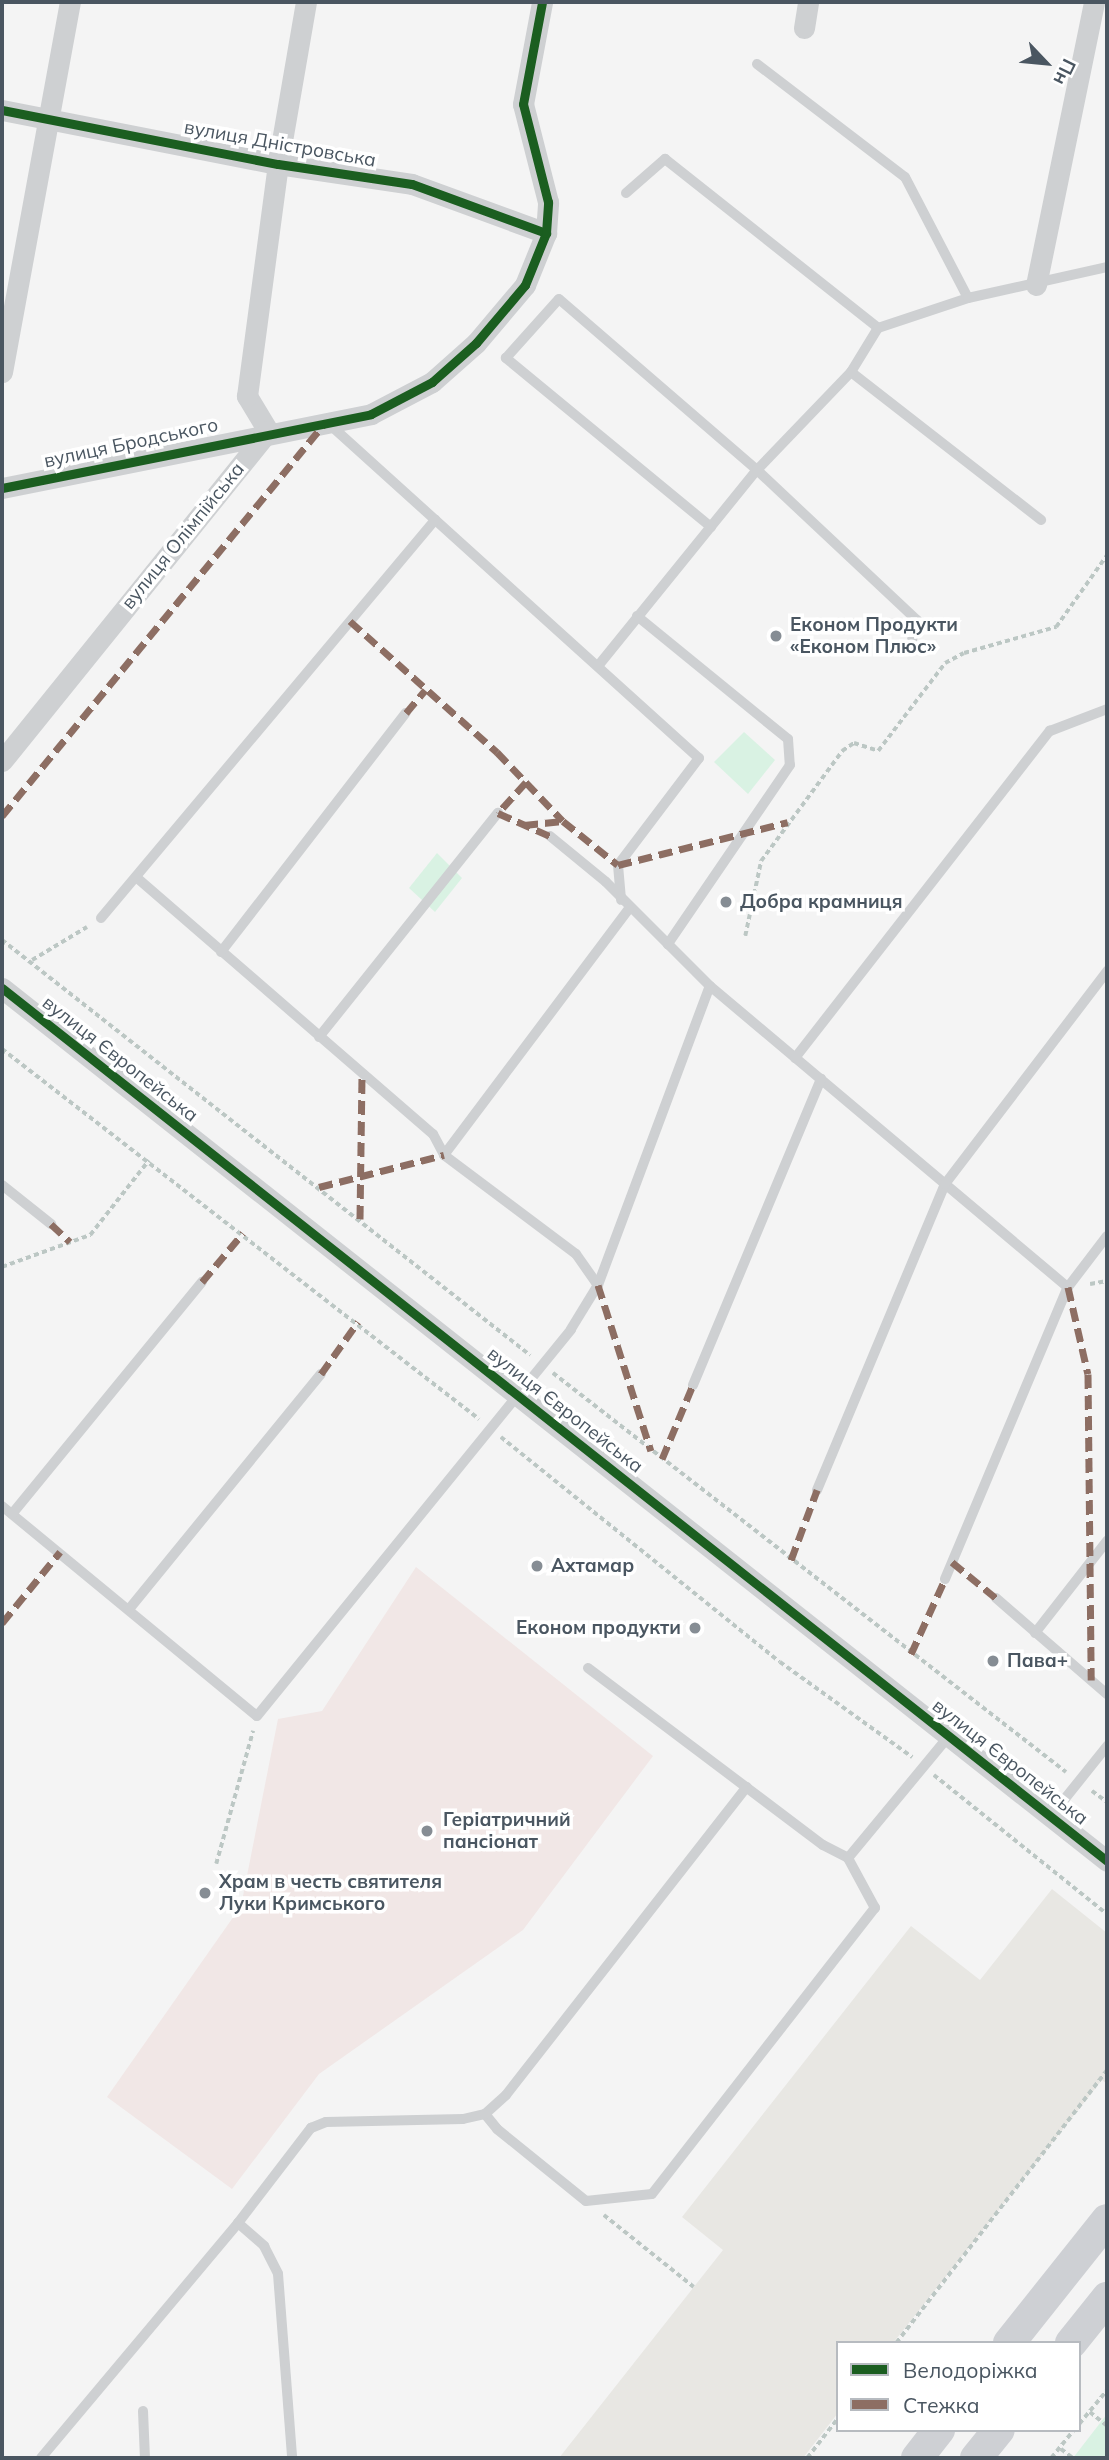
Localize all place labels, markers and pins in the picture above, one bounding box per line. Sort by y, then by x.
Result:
place label: Економ Продукти «Економ Плюс» [790,614,958,658]
marker: Економ Продукти «Економ Плюс» [768,628,784,644]
place label: Добра крамниця [740,891,902,913]
marker: Добра крамниця [718,894,734,910]
place label: Ахтамар [551,1555,634,1577]
marker: Ахтамар [529,1558,545,1574]
place label: Економ продукти [516,1617,681,1639]
marker: Економ продукти [687,1620,703,1636]
place label: Пава+ [1007,1650,1068,1672]
marker: Пава+ [985,1653,1001,1669]
place label: Геріатричний пансіонат [443,1809,571,1853]
marker: Геріатричний пансіонат [417,1821,437,1841]
place label: Храм в честь святителя Луки Кримського [219,1871,442,1915]
marker: Храм в честь святителя Луки Кримського [197,1885,213,1901]

